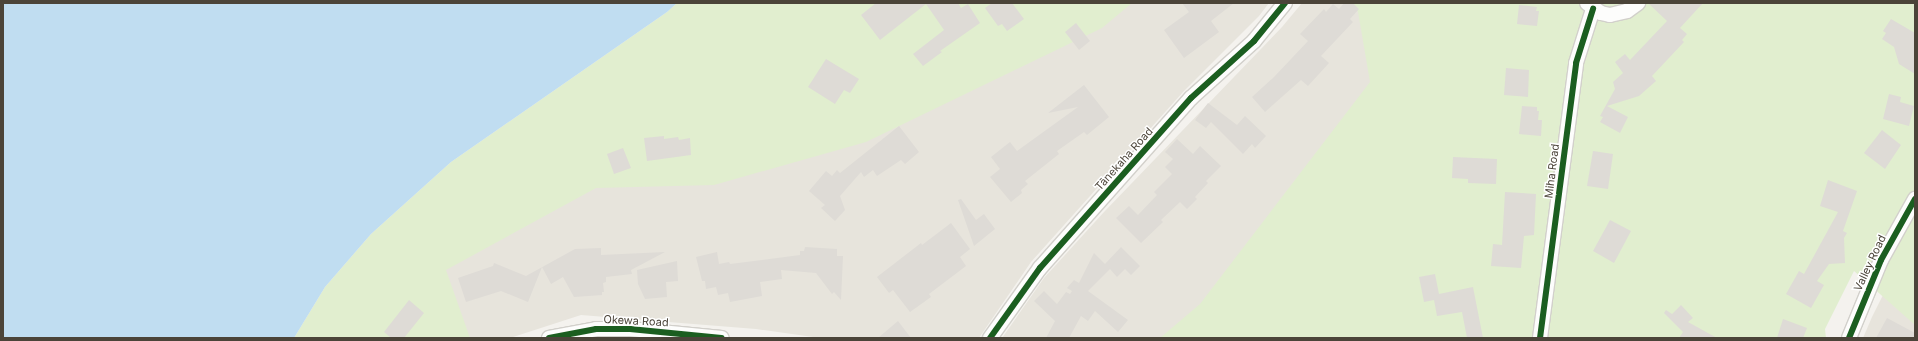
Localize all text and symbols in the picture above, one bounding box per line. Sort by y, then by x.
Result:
street label: Tānekaha Road [1092,125,1156,193]
street label: Miha Road [1542,143,1562,199]
street label: Valley Road [1851,233,1889,293]
street label: Okewa Road [603,313,669,329]

